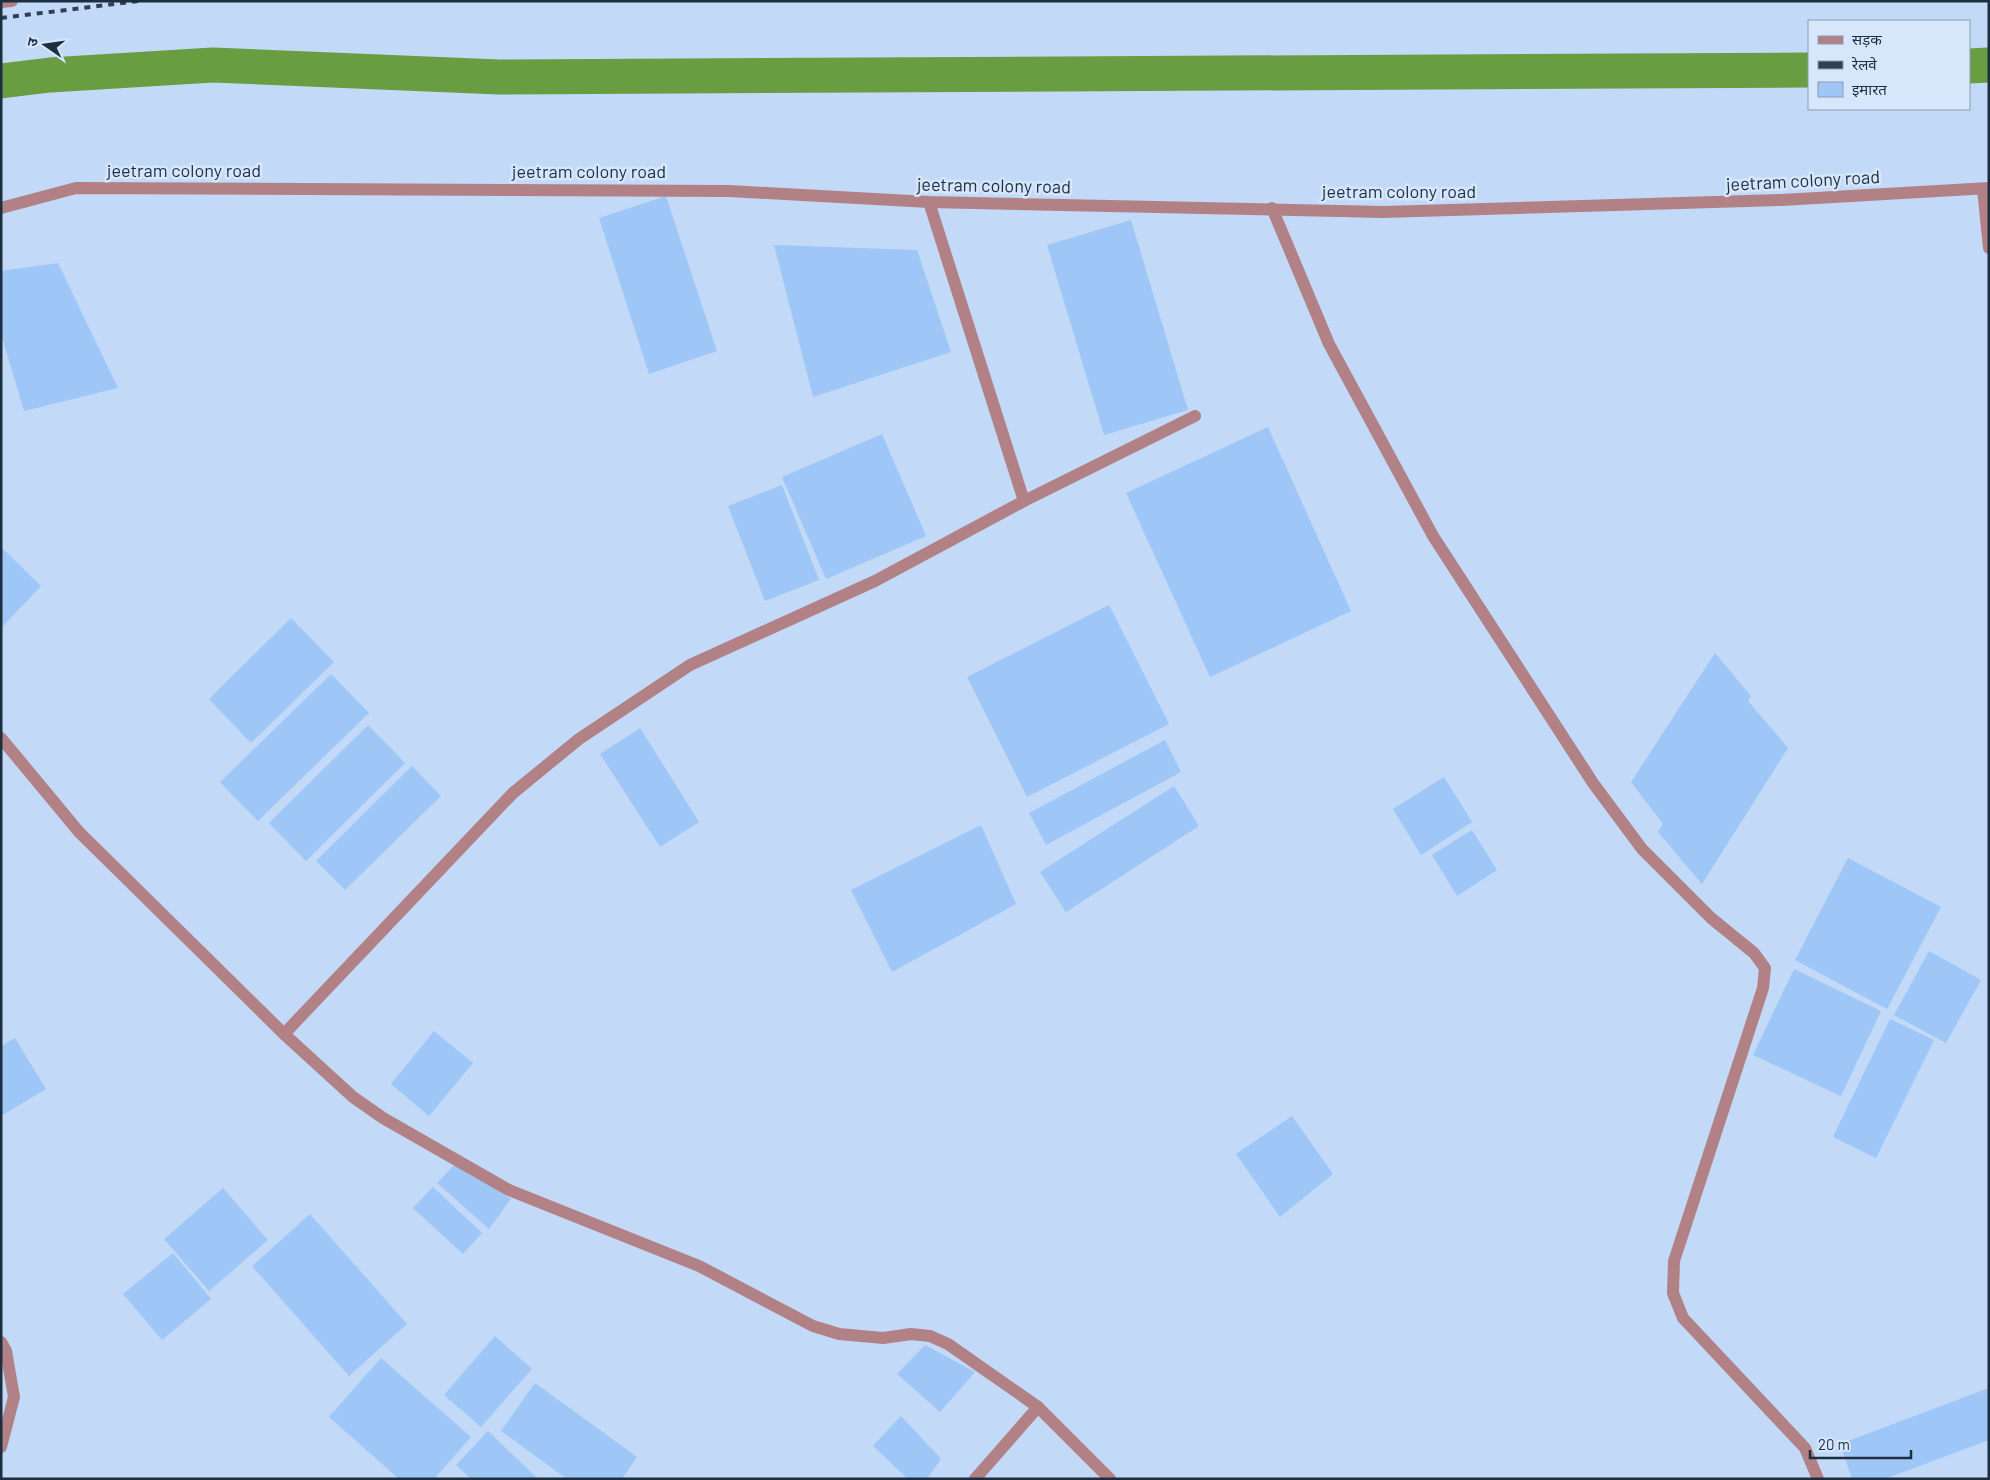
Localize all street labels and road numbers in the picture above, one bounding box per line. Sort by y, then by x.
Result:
street label: jeetram colony road [106,159,261,181]
street label: jeetram colony road [511,160,666,182]
street label: jeetram colony road [1724,165,1880,195]
street label: jeetram colony road [916,173,1071,197]
street label: jeetram colony road [1321,180,1476,202]

